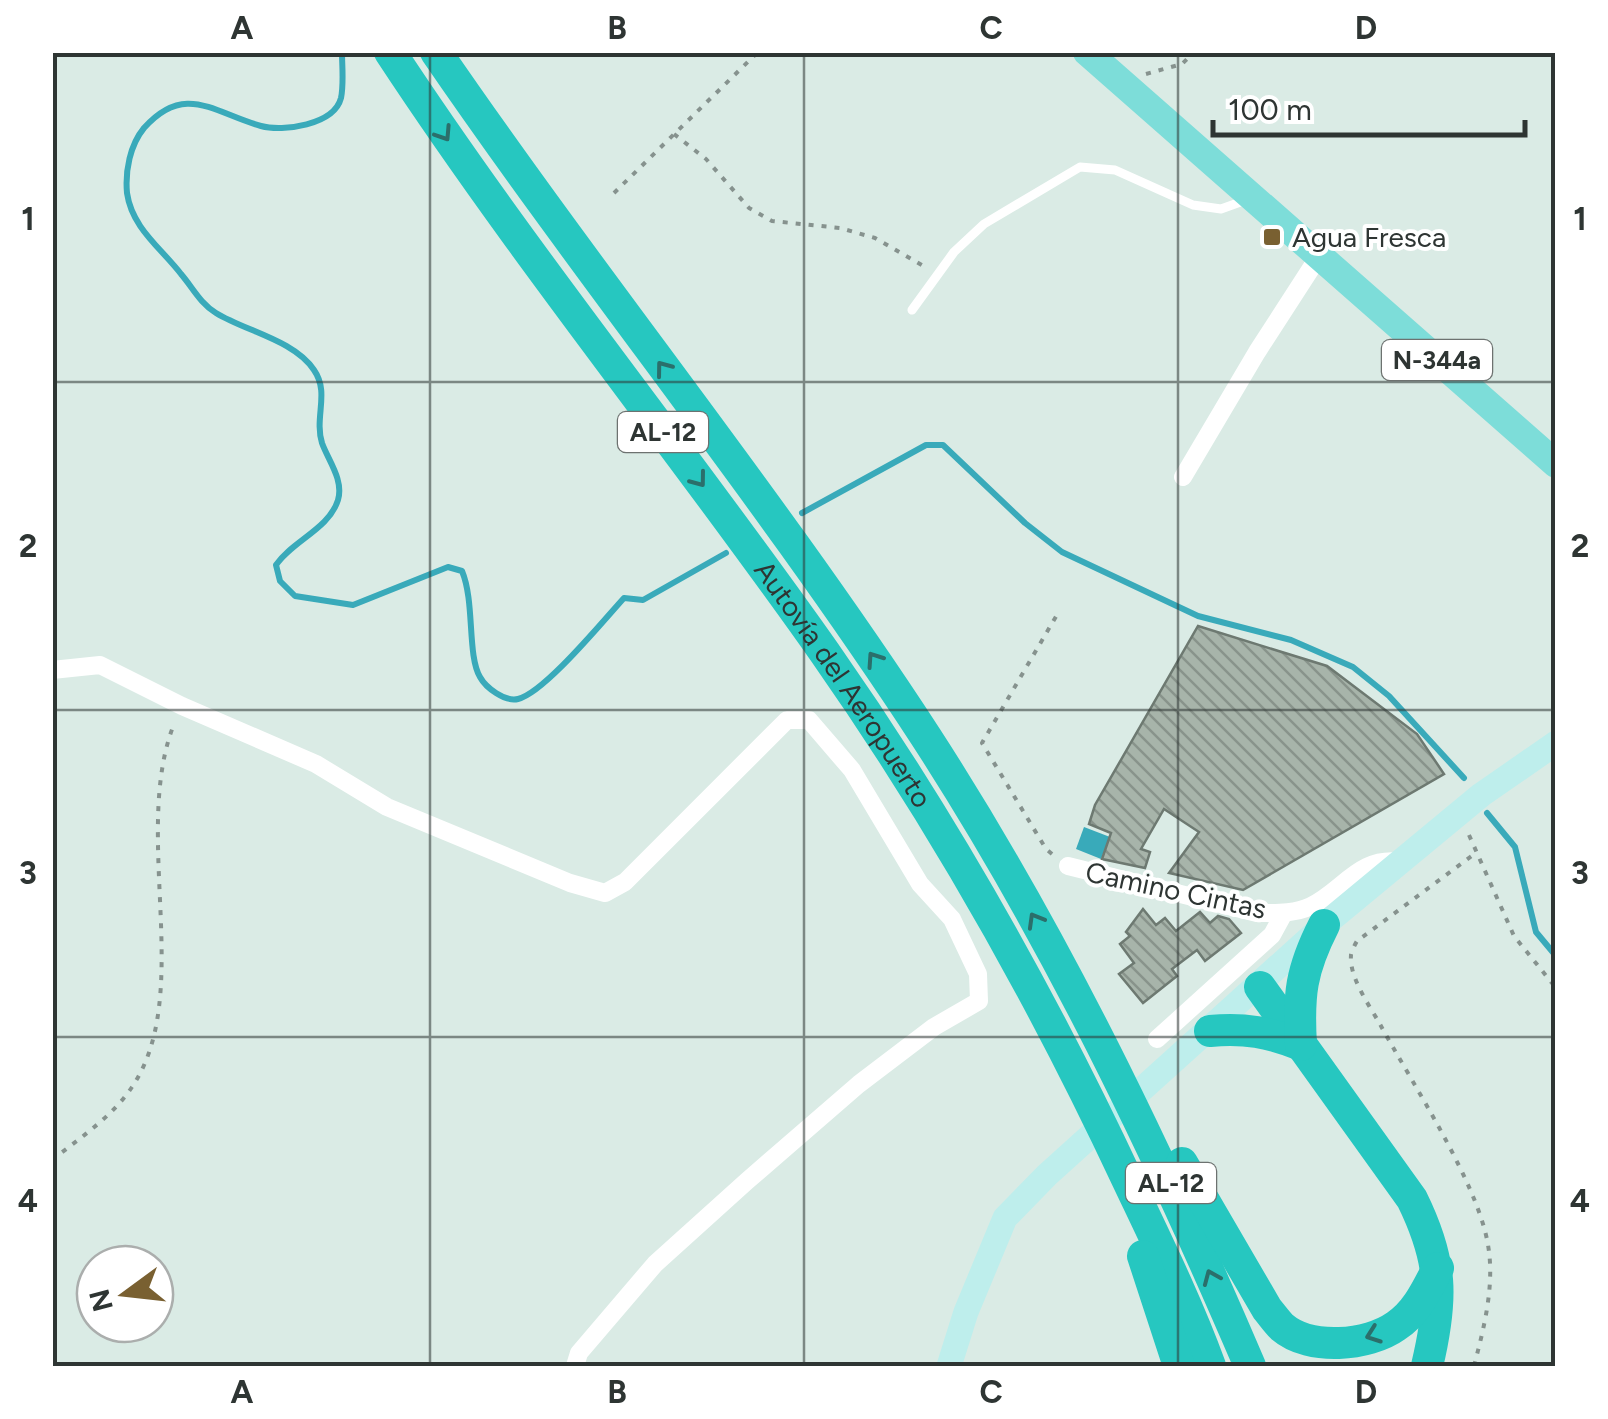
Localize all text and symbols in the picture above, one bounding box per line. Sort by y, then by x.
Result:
text: A [231,9,254,47]
text: B [607,9,627,47]
text: C [979,9,1003,47]
text: D [1355,9,1377,47]
scale bar [1213,75,1526,137]
text: 100 m [1228,91,1312,128]
one-way arrow [431,123,450,141]
text: 1 [21,200,35,238]
text: 1 [1573,200,1587,238]
place label: Agua Fresca [1292,220,1446,254]
marker: Agua Fresca [1261,226,1283,248]
road number: N-344a [1382,340,1492,380]
one-way arrow [658,361,675,379]
road number: AL-12 [618,412,708,452]
one-way arrow [687,469,704,487]
text: 2 [19,527,37,565]
text: 2 [1571,527,1589,565]
street label: Autovía del Aeropuerto [747,554,940,814]
one-way arrow [868,652,886,671]
text: 3 [19,854,37,892]
street label: Camino Cintas [1083,854,1269,926]
text: 3 [1571,854,1589,892]
one-way arrow [1027,912,1047,930]
road number: AL-12 [1126,1163,1216,1203]
text: 4 [18,1182,38,1220]
text: 4 [1570,1182,1590,1220]
north arrow [75,1244,175,1344]
one-way arrow [1203,1269,1223,1287]
text: N [82,1286,120,1315]
one-way arrow [1365,1323,1383,1343]
text: A [231,1373,254,1411]
text: B [607,1373,627,1411]
text: C [979,1373,1003,1411]
text: D [1355,1373,1377,1411]

